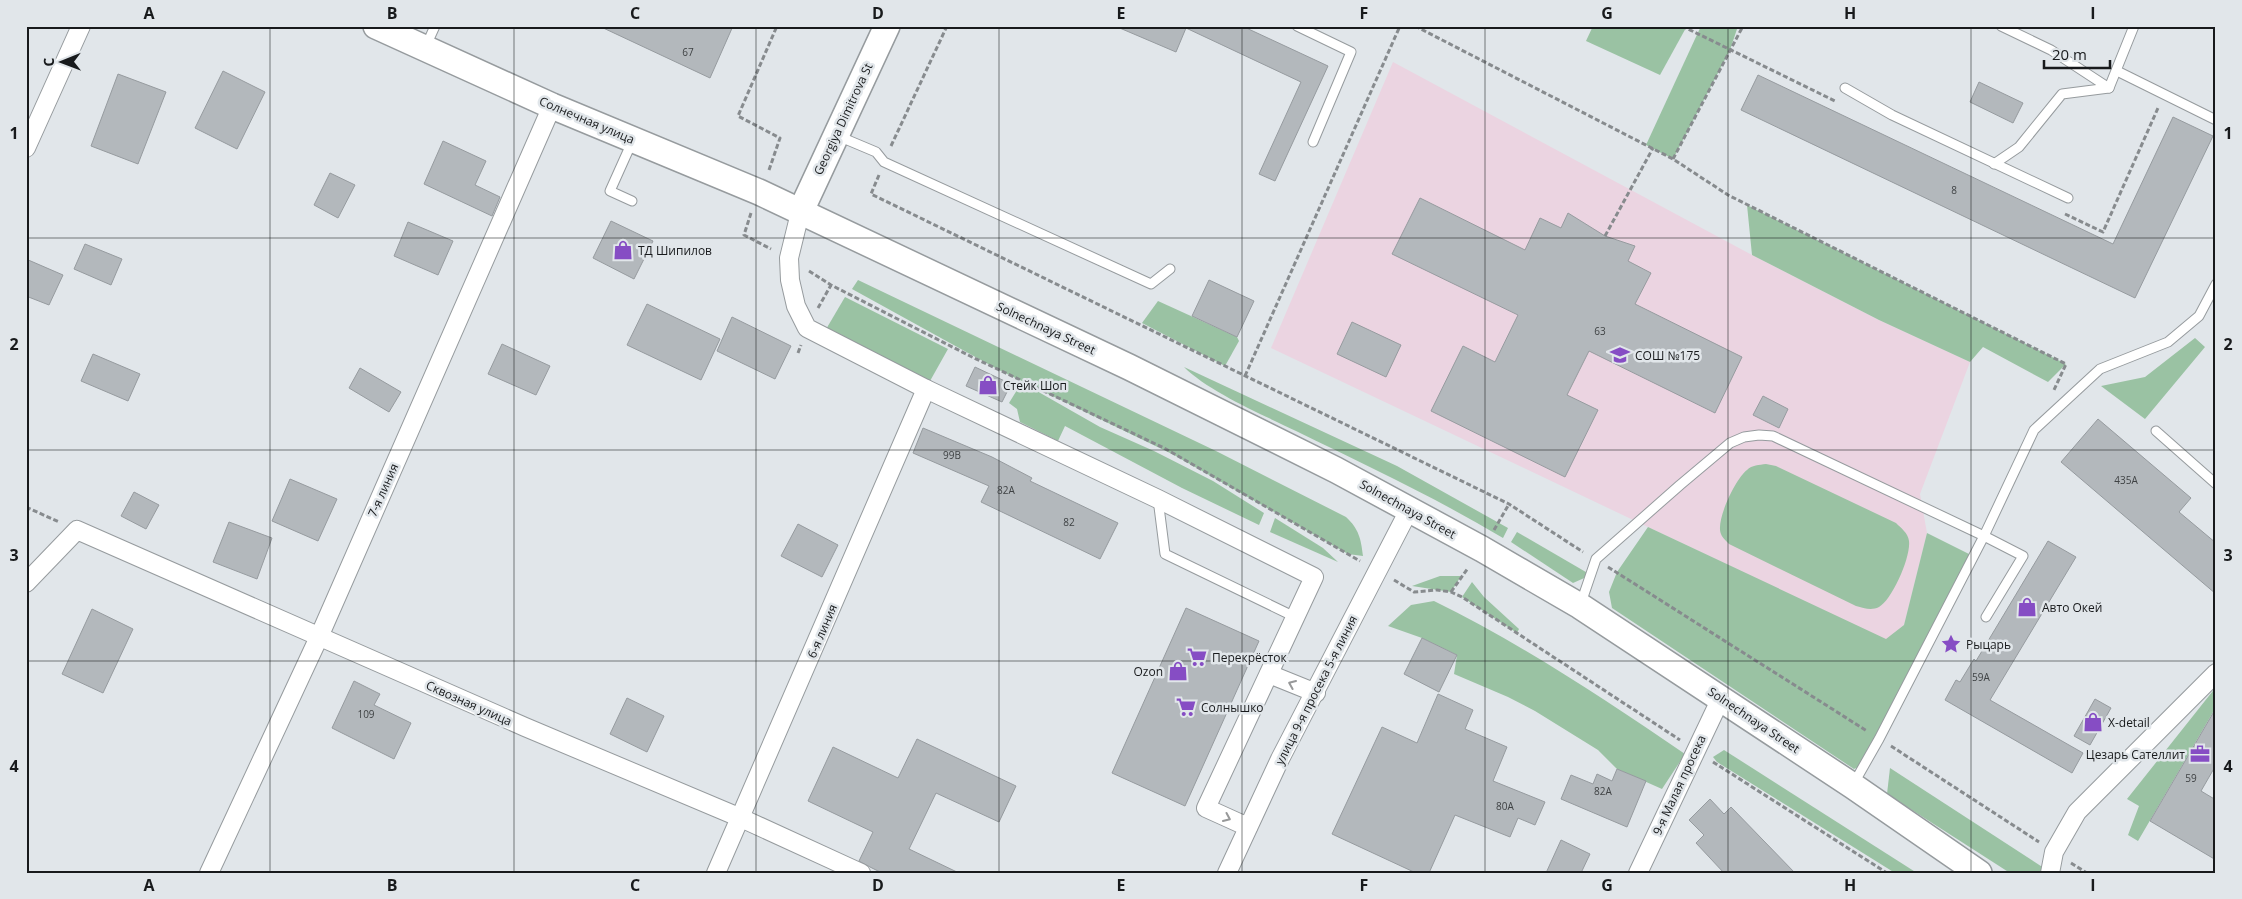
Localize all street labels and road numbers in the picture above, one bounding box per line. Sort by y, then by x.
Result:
street label: Georgiya Dimitrova St [810,60,876,178]
street label: Солнечная улица [537,92,637,148]
street label: Solnechnaya Street [994,298,1098,358]
street label: 7-я линия [364,461,402,519]
street label: Solnechnaya Street [1357,476,1459,542]
street label: 6-я линия [803,602,841,660]
street label: улица 9-я просека 5-я линия [1271,612,1361,768]
street label: Сквозная улица [423,676,515,730]
street label: Solnechnaya Street [1705,683,1803,757]
street label: 9-я Малая просека [1648,732,1710,838]

